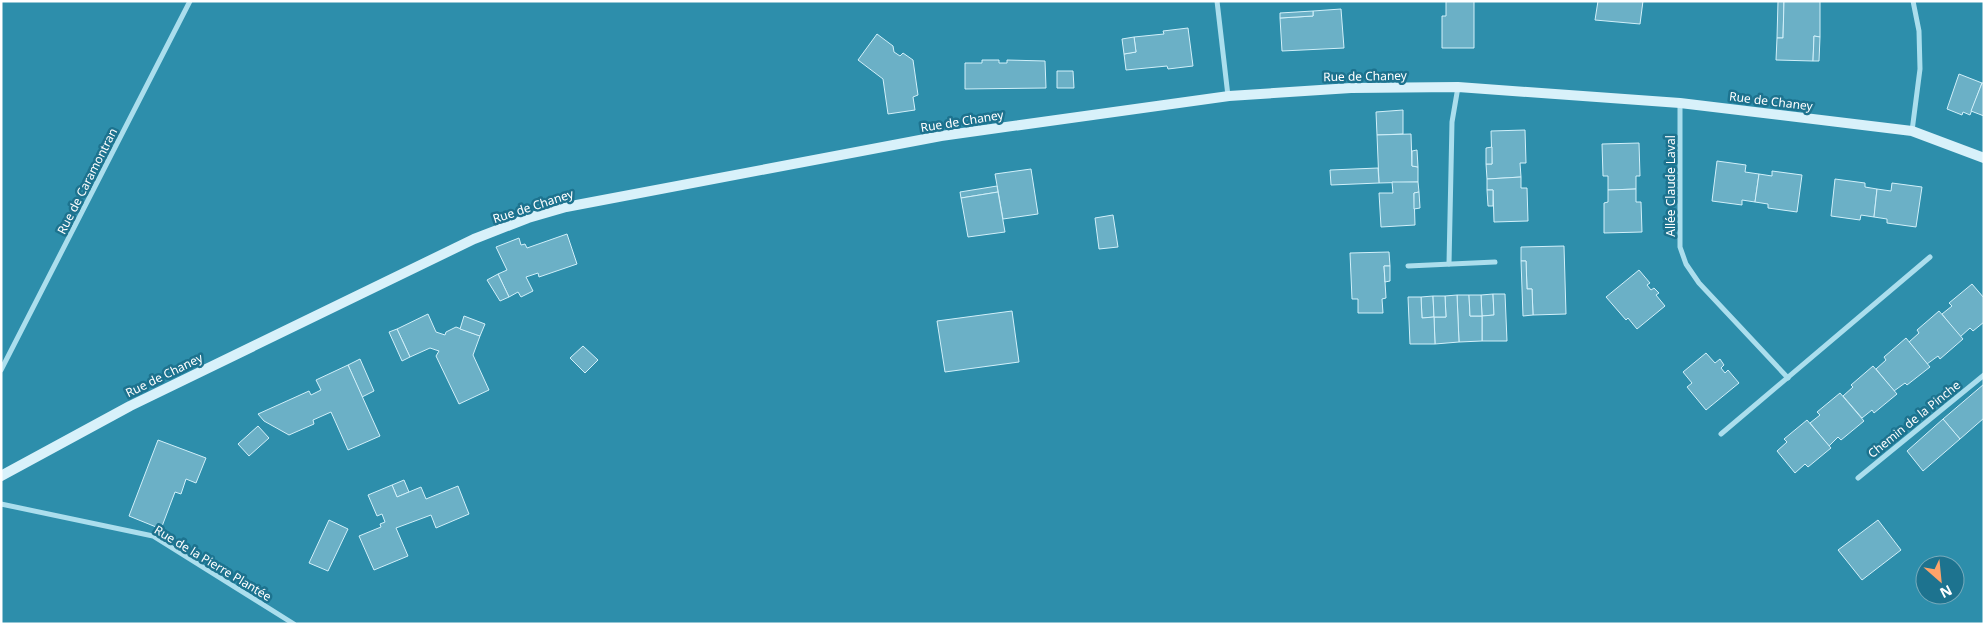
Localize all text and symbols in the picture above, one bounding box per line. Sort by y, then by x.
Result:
street label: Rue de Chaney [1323,67,1408,85]
street label: Rue de Chaney [1728,87,1815,115]
street label: Rue de Chaney [919,106,1006,136]
street label: Rue de Caramontran [53,125,121,237]
street label: Allée Claude Laval [1662,135,1679,237]
street label: Rue de Chaney [491,185,576,227]
street label: Rue de Chaney [123,349,206,401]
street label: Chemin de la Pinche [1864,376,1964,462]
street label: Rue de la Pierre Plantée [151,521,275,605]
north arrow [1915,555,1965,605]
text: N [1937,581,1956,603]

